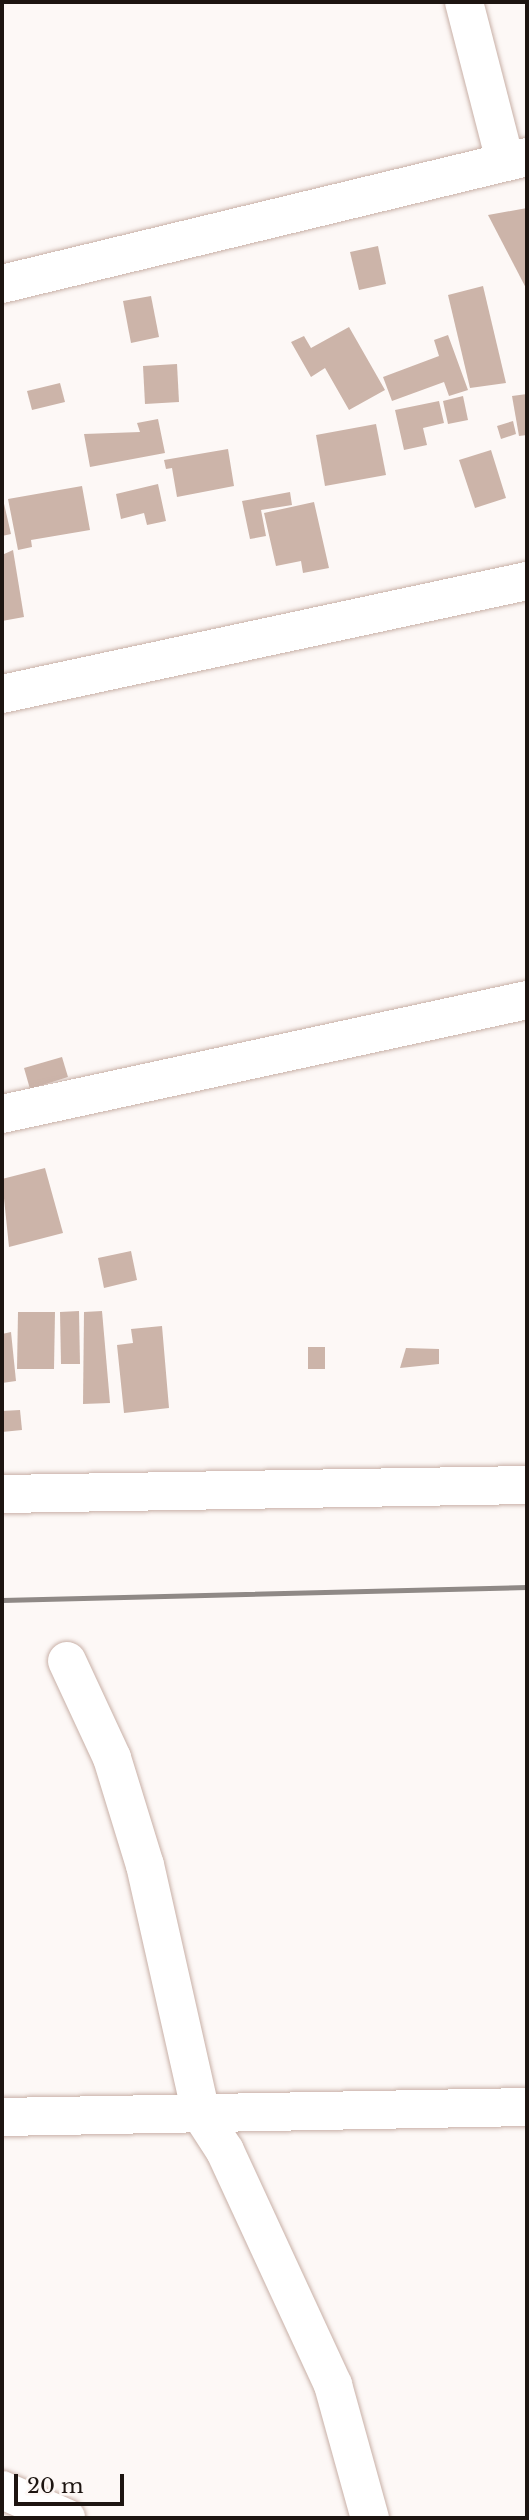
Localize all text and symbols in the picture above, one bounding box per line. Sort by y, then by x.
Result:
scale bar [18,2460,128,2504]
text: 20 m [27,2473,84,2499]

